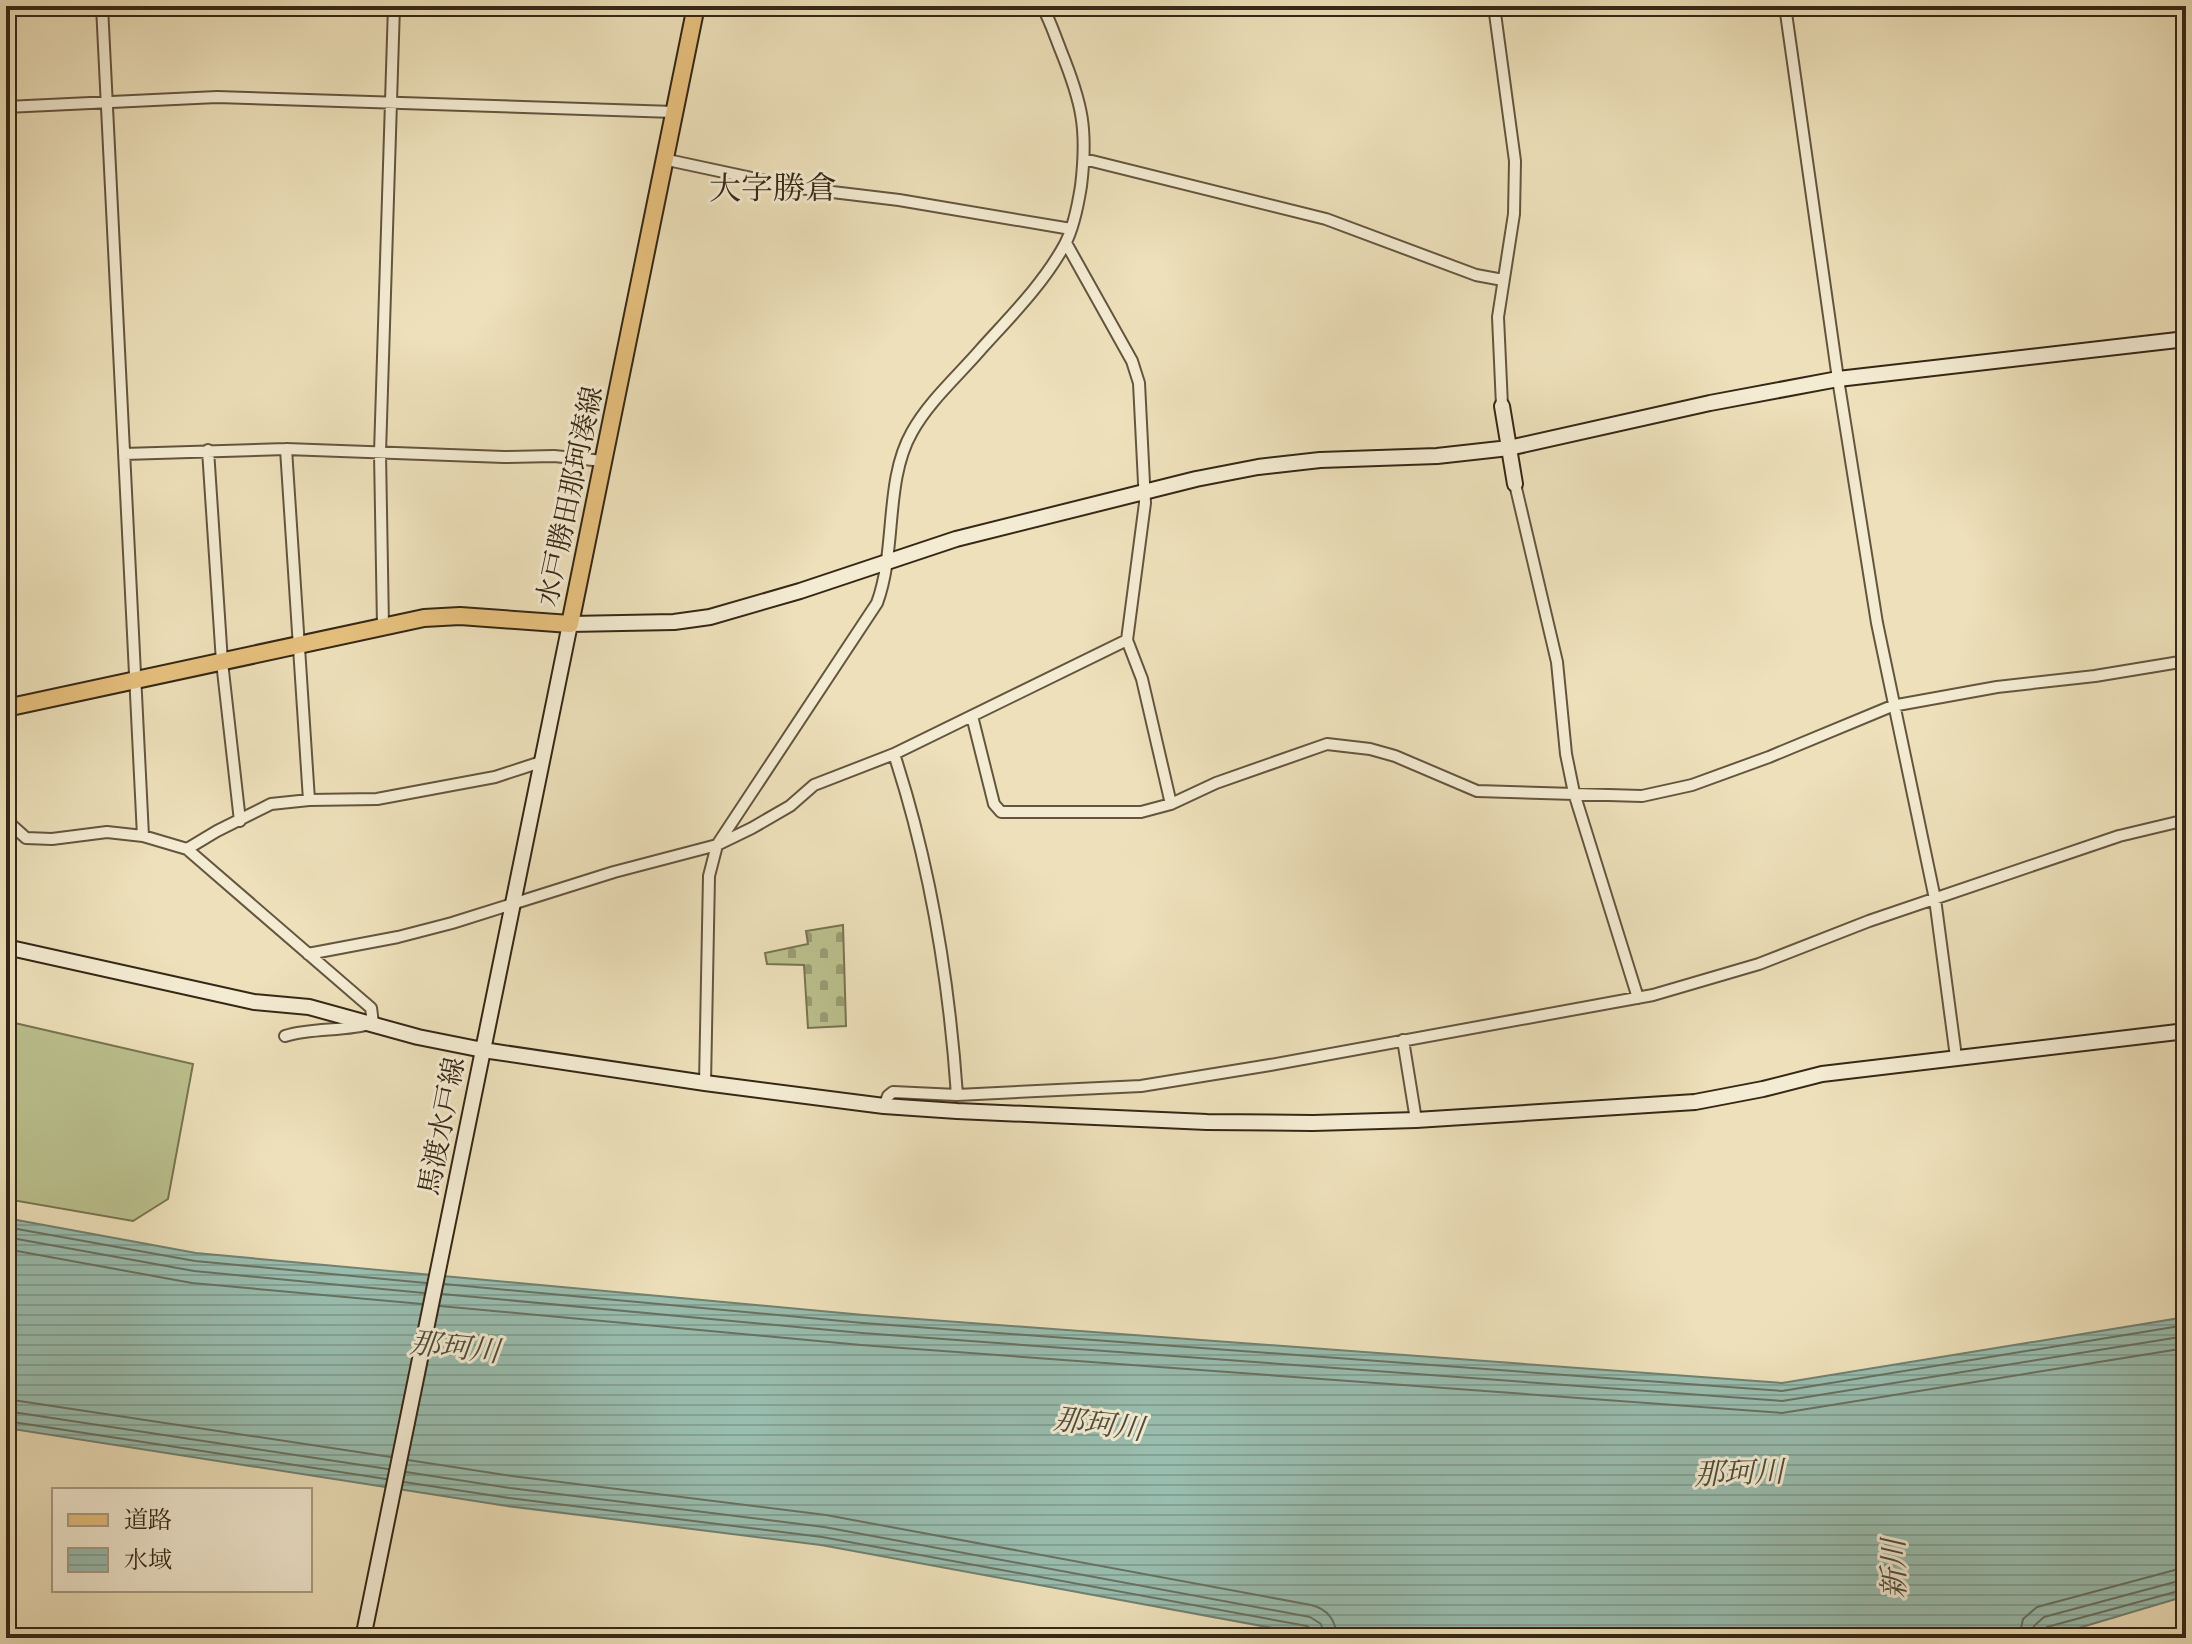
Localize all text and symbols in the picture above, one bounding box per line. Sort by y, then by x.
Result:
district label: 大字勝倉 [709,170,837,211]
street label: 水戸勝田那珂湊線 [531,383,612,610]
street label: 馬渡水戸線 [413,1054,474,1199]
water label: 那珂川 [408,1325,505,1373]
water label: 那珂川 [1052,1402,1149,1451]
water label: 那珂川 [1693,1454,1788,1496]
legend [52,1488,312,1592]
text: 道路 [124,1506,172,1537]
water label: 新川 [1876,1536,1916,1599]
text: 水域 [124,1546,172,1577]

